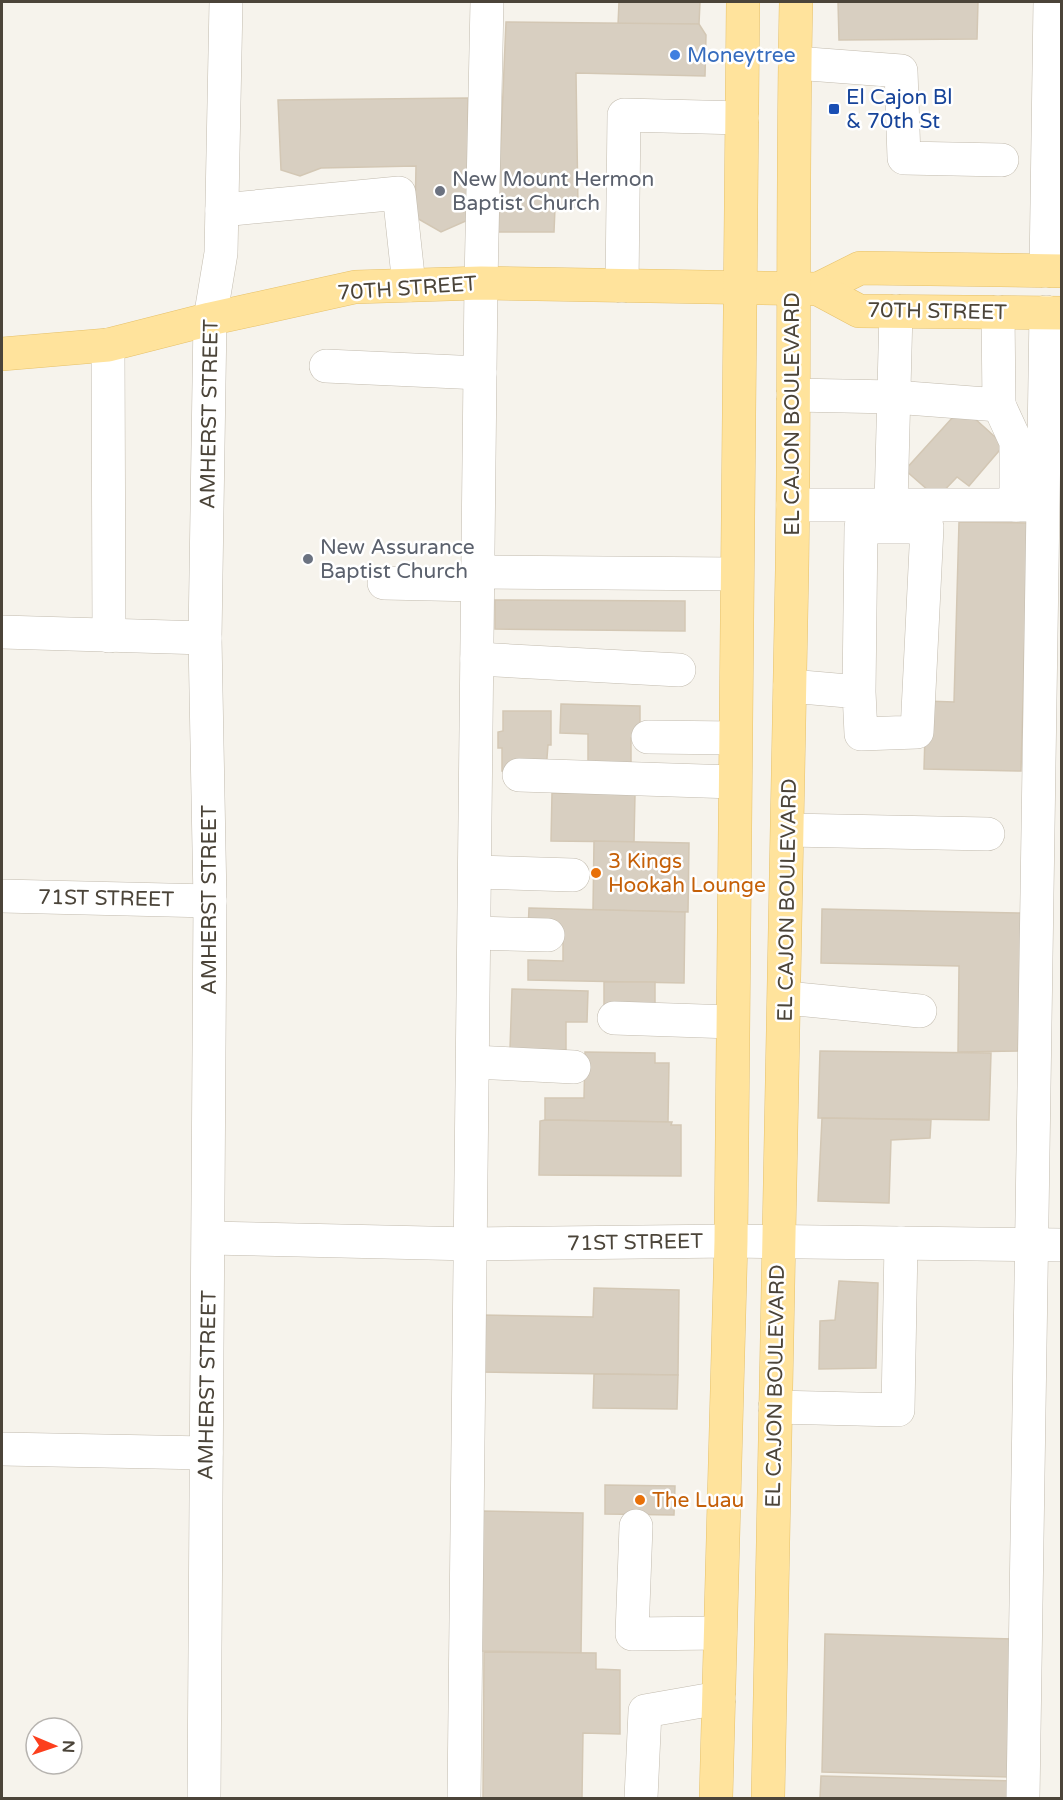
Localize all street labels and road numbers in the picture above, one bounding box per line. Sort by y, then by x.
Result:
street label: 70TH STREET [336,271,478,306]
street label: EL CAJON BOULEVARD [780,292,805,536]
street label: 70TH STREET [867,298,1007,325]
street label: AMHERST STREET [195,319,224,509]
street label: EL CAJON BOULEVARD [773,778,802,1022]
street label: AMHERST STREET [197,805,222,995]
street label: 71ST STREET [38,885,175,912]
street label: 71ST STREET [567,1229,704,1256]
street label: EL CAJON BOULEVARD [761,1264,790,1508]
street label: AMHERST STREET [193,1290,222,1480]

